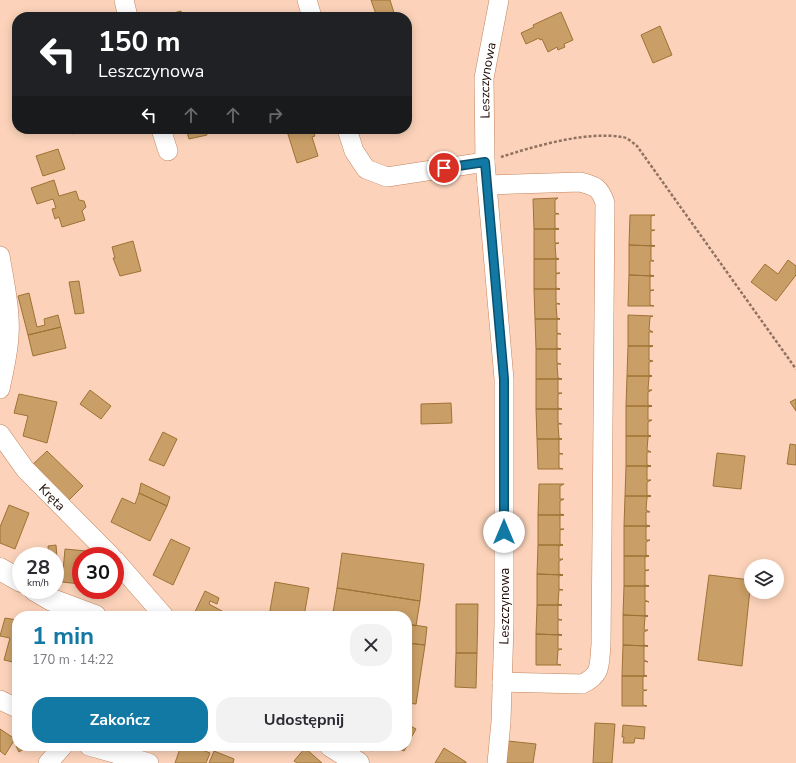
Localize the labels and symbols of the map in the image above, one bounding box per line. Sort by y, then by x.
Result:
street label: Leszczynowa [476,41,501,119]
pin [427,151,461,185]
street label: Kręta [34,480,69,515]
position arrow [483,511,525,553]
speed limit sign: 30 [72,547,124,599]
street label: Leszczynowa [495,568,514,645]

